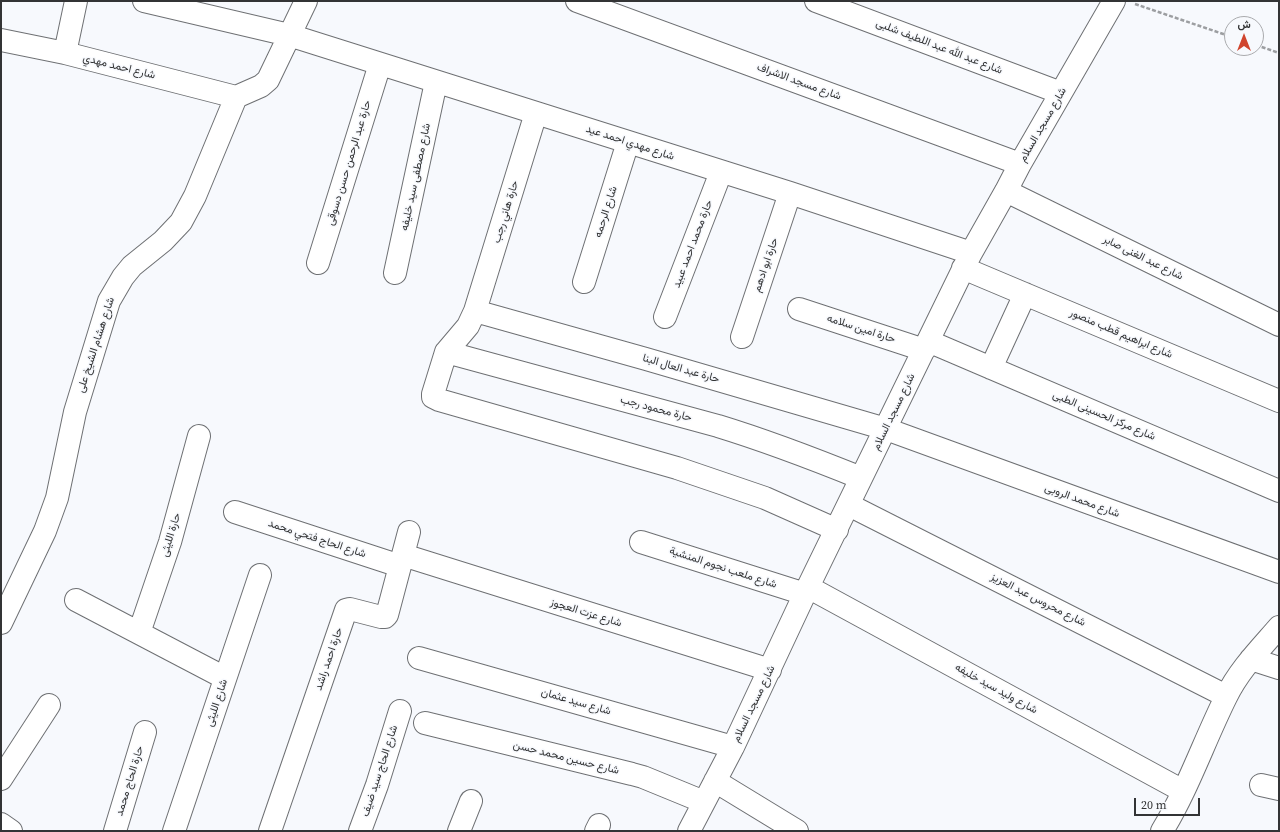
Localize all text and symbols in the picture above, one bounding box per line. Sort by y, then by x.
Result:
north arrow [1224,16,1264,56]
street label: شارع عبد الله عبد اللطيف شلبى [874,17,1004,77]
text: ش [1237,17,1251,32]
street label: شارع احمد مهدي [81,52,157,82]
street label: شارع مسجد الاشراف [755,61,843,103]
street label: شارع مسجد السلام [1016,85,1070,165]
street label: حارة عبد الرحمن حسن دسوقى [324,99,374,227]
street label: شارع مصطفى سيد خليفه [398,122,434,232]
street label: شارع مهدي احمد عيد [584,122,676,164]
street label: حارة هاني رجب [490,179,522,245]
street label: شارع الرحمه [592,185,620,239]
street label: حارة محمد احمد عبيد [670,198,716,290]
street label: شارع عبد الغنى صابر [1101,233,1185,283]
street label: حارة ابو ادهم [751,236,781,294]
street label: شارع هشام الشيخ على [74,296,118,394]
street label: شارع ابراهيم قطب منصور [1068,306,1174,362]
street label: حارة امين سلامه [825,312,897,346]
street label: حارة عبد العال البنا [641,352,721,386]
street label: شارع مسجد السلام [870,371,918,453]
street label: شارع مركز الحسينى الطبى [1051,388,1157,444]
street label: حارة محمود رجب [619,393,693,425]
street label: شارع محمد الروبى [1043,481,1121,521]
street label: حارة الليثى [158,511,184,559]
street label: شارع الحاج فتحي محمد [266,517,368,561]
street label: شارع ملعب نجوم المنشية [667,544,779,592]
street label: شارع محروس عبد العزيز [988,570,1088,630]
street label: شارع عزت العجوز [549,596,623,630]
street label: حارة احمد راشد [312,626,346,692]
street label: شارع وليد سيد خليفه [952,661,1040,717]
street label: شارع مسجد السلام [730,663,778,745]
street label: شارع الليثى [203,678,231,728]
street label: شارع سيد عثمان [540,686,612,718]
street label: شارع الحاج سيد ضيف [359,724,401,818]
street label: شارع حسين محمد حسن [512,738,620,778]
street label: حارة الحاج محمد [113,744,147,818]
scale bar [1136,790,1202,816]
text: 20 m [1141,797,1167,813]

